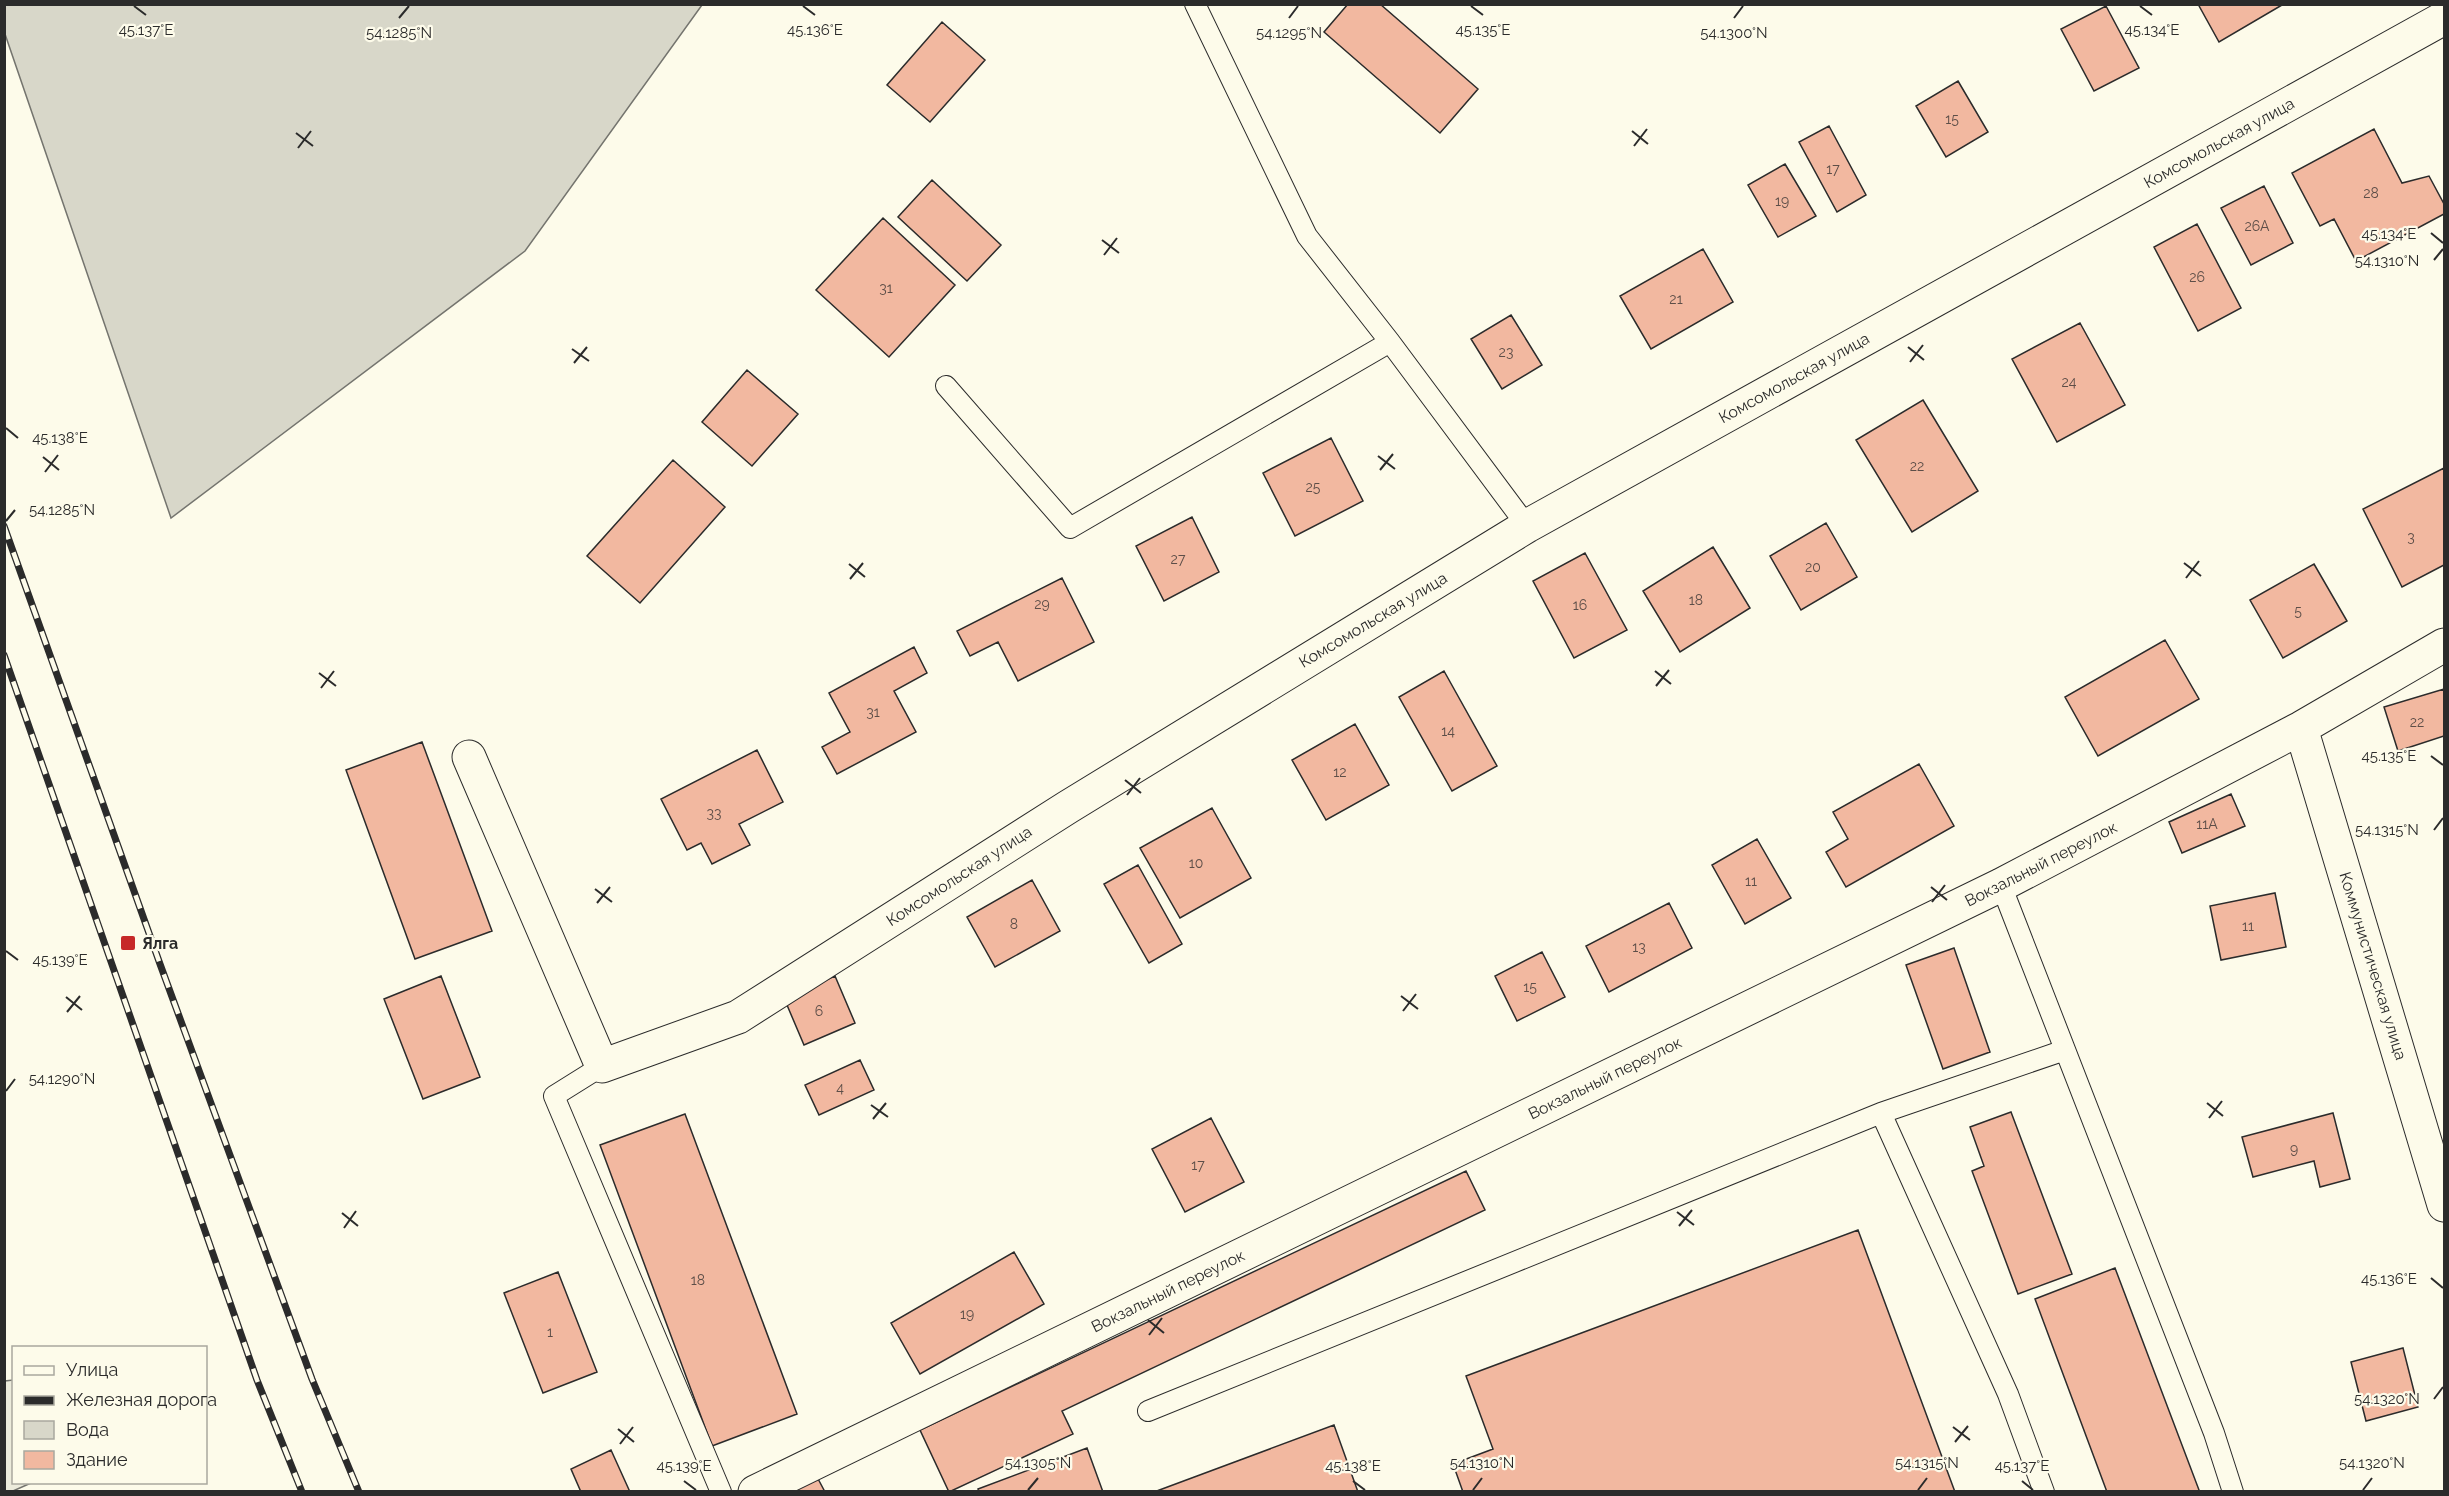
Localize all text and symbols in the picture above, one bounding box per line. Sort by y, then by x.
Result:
text: 45.137°E [119,21,173,39]
text: 45.136°E [787,21,843,39]
text: 45.135°E [1456,21,1510,39]
text: 45.134°E [2125,21,2179,39]
text: 54.1285°N [366,24,432,42]
text: 54.1295°N [1256,24,1322,42]
text: 54.1300°N [1700,24,1768,42]
street label: Комсомольская улица [2140,94,2298,192]
house number: 15 [1945,111,1959,127]
house number: 17 [1826,161,1840,177]
house number: 28 [2363,185,2379,201]
house number: 19 [1775,193,1789,209]
house number: 26А [2245,218,2270,234]
text: 45.134°E [2362,225,2416,243]
text: 54.1310°N [2355,252,2419,270]
house number: 26 [2189,269,2205,285]
house number: 31 [879,280,893,296]
house number: 21 [1669,291,1683,307]
street label: Комсомольская улица [1715,329,1873,427]
house number: 23 [1499,344,1513,360]
house number: 24 [2062,374,2077,390]
text: 45.138°E [32,429,88,447]
house number: 22 [1910,458,1924,474]
house number: 25 [1306,479,1321,495]
text: 54.1285°N [29,501,95,519]
house number: 3 [2407,529,2415,545]
house number: 27 [1171,551,1186,567]
house number: 20 [1805,559,1821,575]
street label: Комсомольская улица [1296,568,1450,672]
house number: 18 [1689,592,1703,608]
house number: 29 [1034,596,1050,612]
house number: 16 [1573,597,1587,613]
house number: 5 [2294,603,2302,619]
house number: 31 [866,704,880,720]
house number: 22 [2410,714,2424,730]
house number: 14 [1441,723,1455,739]
text: 45.135°E [2362,747,2416,765]
house number: 12 [1333,764,1347,780]
house number: 33 [707,805,721,821]
house number: 11А [2196,816,2218,832]
street label: Вокзальный переулок [1962,817,2120,911]
text: 54.1315°N [2355,821,2419,839]
street label: Комсомольская улица [883,822,1035,930]
house number: 10 [1189,855,1203,871]
street label: Коммунистическая улица [2335,870,2411,1062]
house number: 11 [1745,873,1757,889]
house number: 8 [1010,916,1018,932]
house number: 11 [2242,918,2254,934]
marker: Ялга [119,934,137,952]
place label: Ялга [142,934,178,953]
house number: 13 [1632,939,1646,955]
text: 45.139°E [32,951,88,969]
house number: 15 [1523,979,1537,995]
house number: 6 [815,1003,823,1019]
street label: Вокзальный переулок [1525,1033,1685,1123]
text: 54.1290°N [29,1070,95,1088]
house number: 4 [836,1080,844,1096]
house number: 9 [2290,1141,2298,1157]
house number: 17 [1191,1157,1205,1173]
street label: Вокзальный переулок [1088,1246,1248,1336]
text: 45.136°E [2361,1270,2417,1288]
house number: 18 [691,1272,705,1288]
house number: 19 [960,1306,974,1322]
house number: 1 [547,1324,553,1340]
legend [12,1346,207,1484]
text: Улица [66,1359,118,1380]
text: Железная дорога [66,1389,217,1410]
text: 54.1320°N [2354,1390,2420,1408]
text: Вода [66,1419,109,1440]
text: Здание [66,1449,128,1470]
text: 54.1305°N [1005,1454,1071,1472]
text: 54.1310°N [1450,1454,1514,1472]
text: 54.1315°N [1895,1454,1959,1472]
text: 54.1320°N [2339,1454,2405,1472]
text: 45.139°E [656,1457,712,1475]
text: 45.138°E [1325,1457,1381,1475]
text: 45.137°E [1995,1457,2049,1475]

